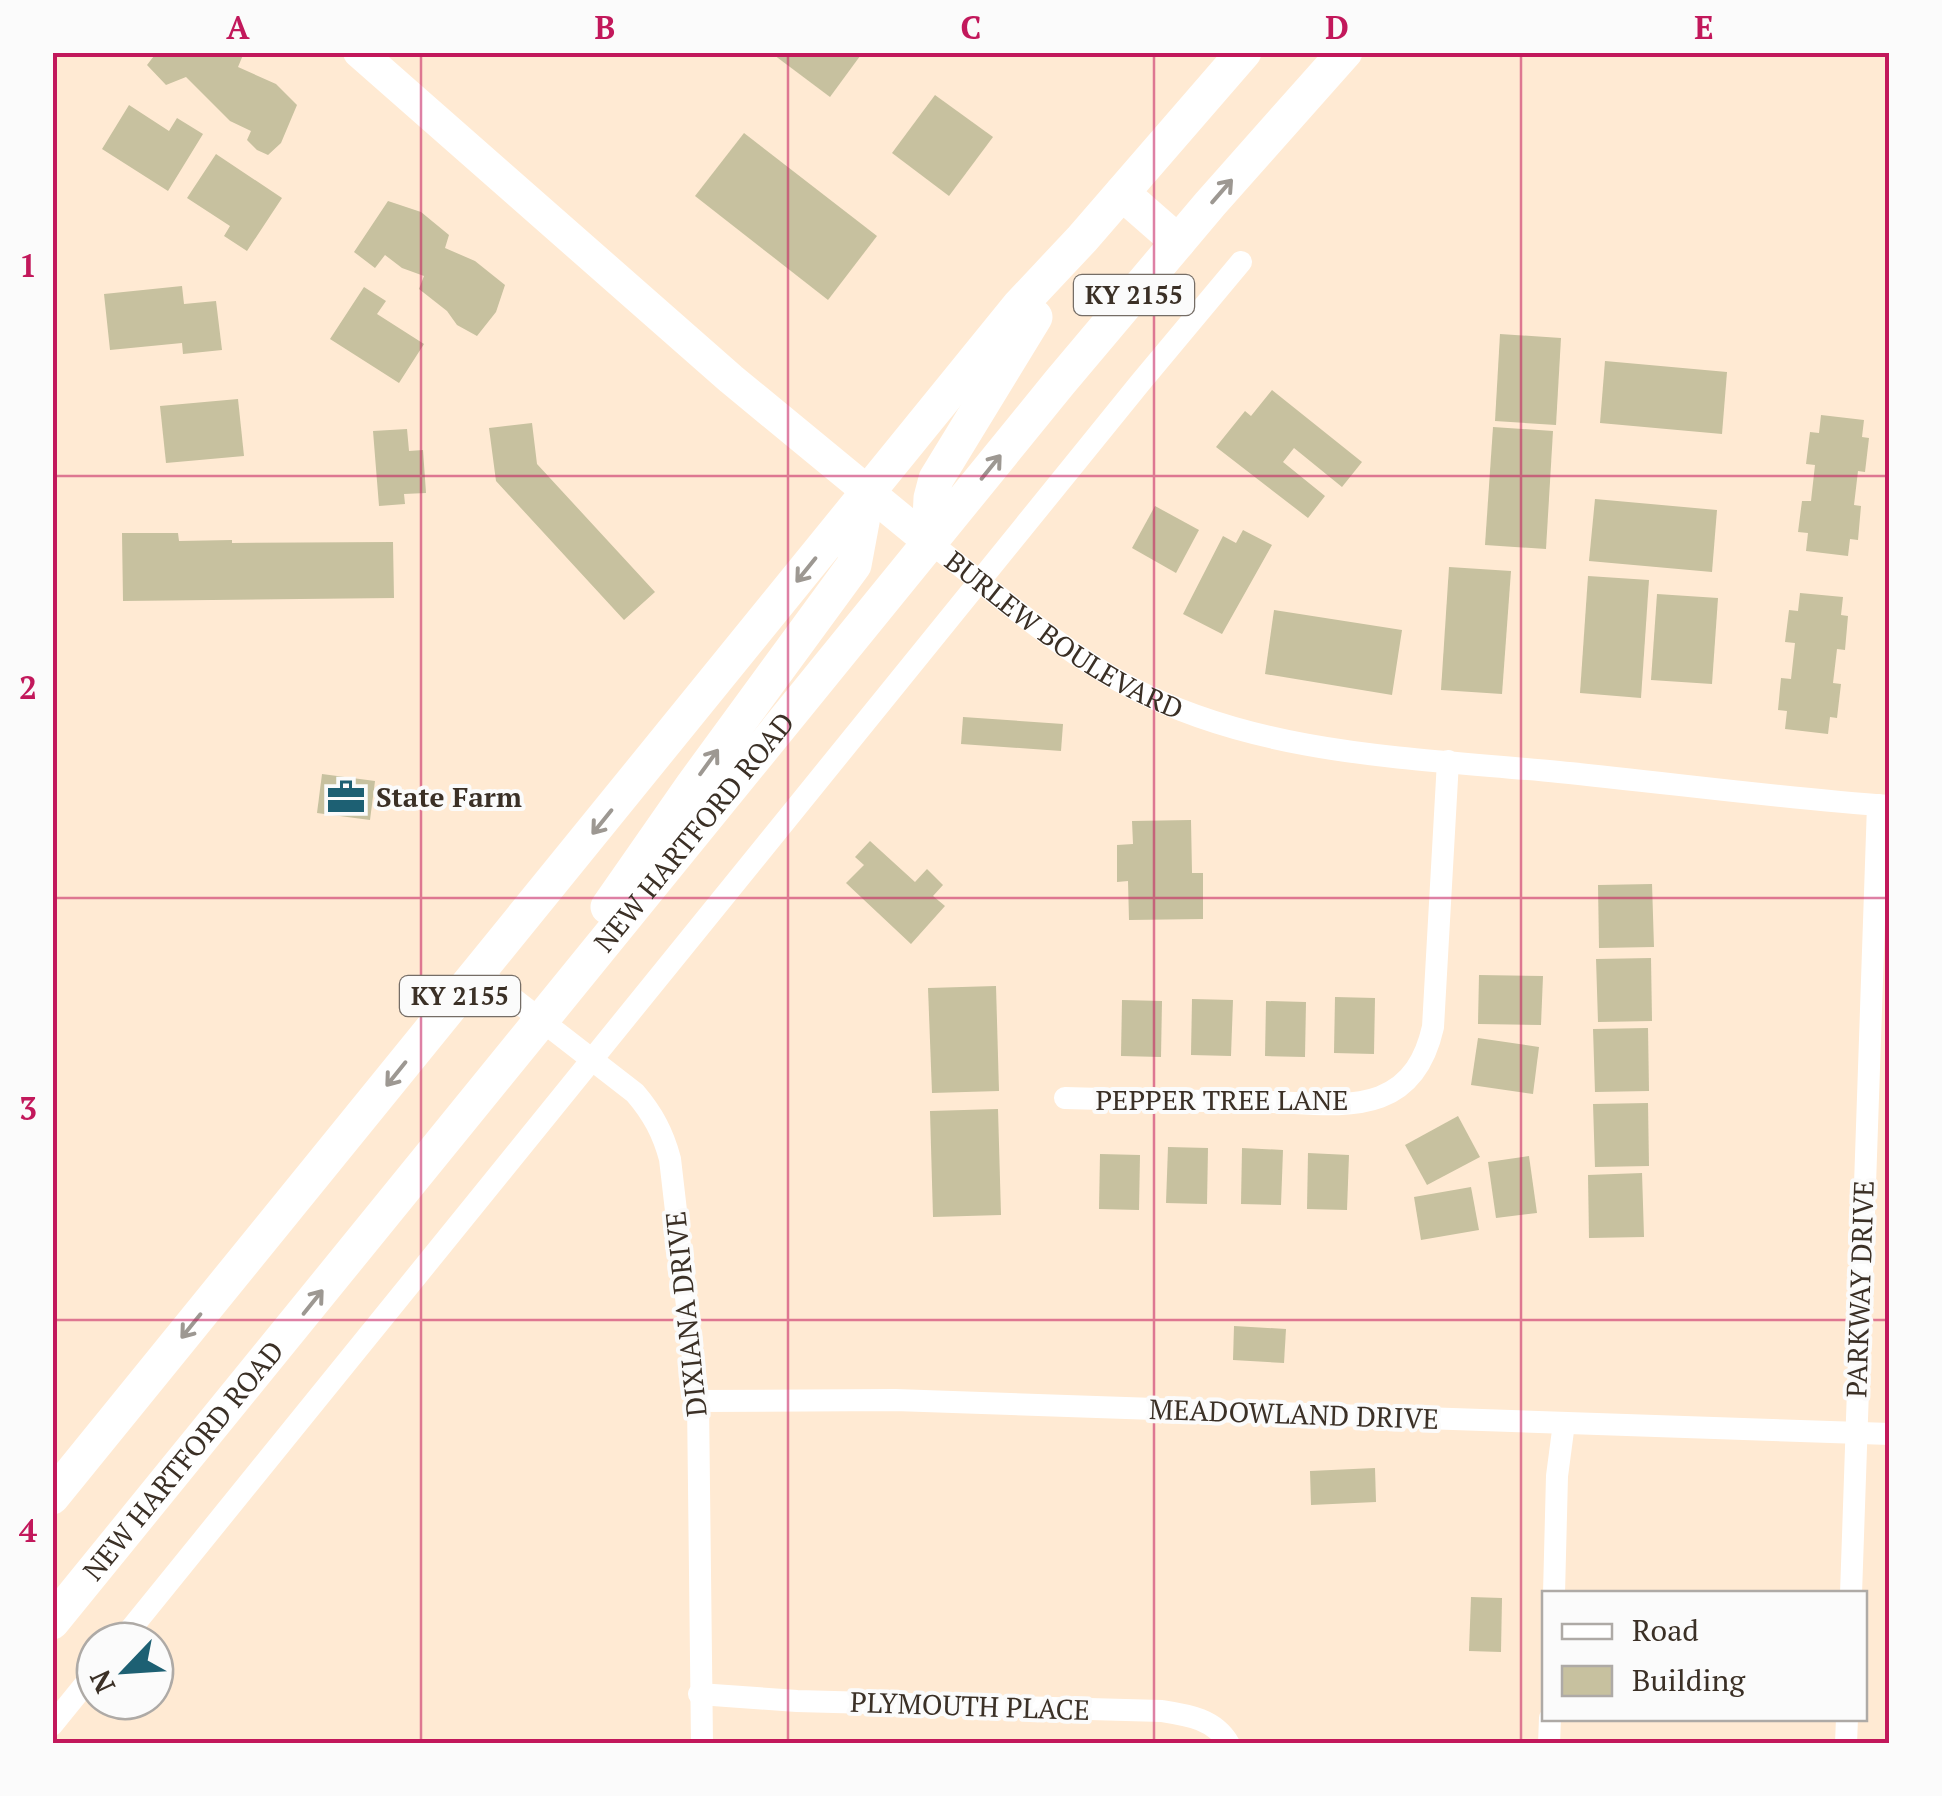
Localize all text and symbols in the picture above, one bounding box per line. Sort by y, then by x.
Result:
text: A [226,6,250,48]
text: B [595,6,615,48]
text: C [961,6,981,48]
text: D [1325,6,1349,48]
text: E [1694,6,1714,48]
one-way arrow [1210,179,1233,204]
text: 1 [19,244,37,286]
road number: KY 2155 [1074,275,1194,315]
one-way arrow [980,454,1002,480]
street label: BURLEW BOULEVARD [938,542,1189,727]
one-way arrow [795,556,817,582]
text: 2 [19,666,37,708]
street label: NEW HARTFORD ROAD [585,704,802,959]
one-way arrow [699,749,720,776]
office icon: State Farm [325,776,367,818]
place label: State Farm [376,778,522,815]
one-way arrow [591,809,613,835]
road number: KY 2155 [400,976,520,1016]
one-way arrow [386,1060,407,1087]
street label: PEPPER TREE LANE [1095,1081,1349,1118]
text: 3 [19,1087,37,1129]
street label: PARKWAY DRIVE [1837,1180,1882,1398]
street label: DIXIANA DRIVE [656,1210,715,1419]
one-way arrow [302,1289,324,1315]
one-way arrow [180,1313,202,1339]
street label: NEW HARTFORD ROAD [74,1333,291,1588]
street label: MEADOWLAND DRIVE [1148,1390,1440,1437]
text: 4 [19,1509,37,1551]
legend [1542,1591,1867,1721]
text: Road [1632,1610,1699,1650]
north arrow [75,1621,175,1721]
text: Building [1632,1660,1746,1700]
text: N [81,1664,123,1699]
street label: PLYMOUTH PLACE [850,1683,1091,1728]

